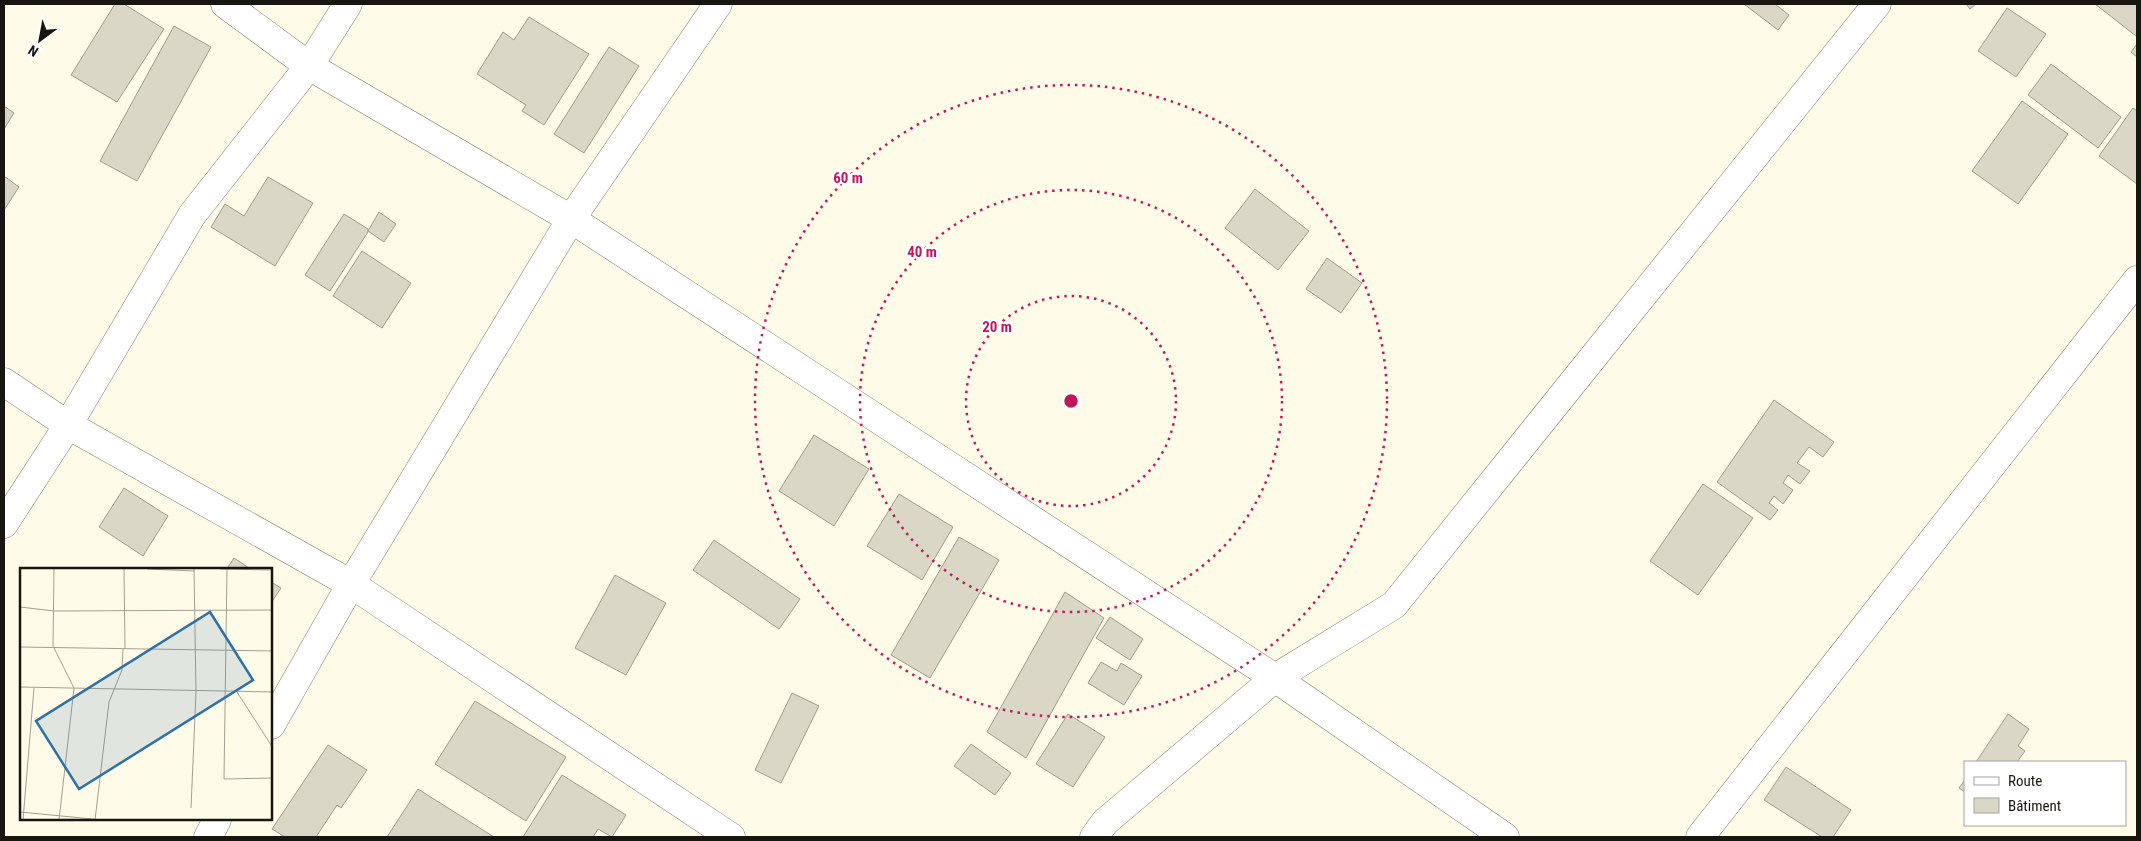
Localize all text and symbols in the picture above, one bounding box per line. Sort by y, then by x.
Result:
north arrow [15,15,65,65]
text: N [25,42,41,60]
text: 60 m [833,169,863,187]
text: 40 m [907,243,937,261]
text: 20 m [982,318,1012,336]
centre of rings [1062,392,1080,410]
inset map [20,568,272,821]
legend [1964,761,2126,826]
text: Route [2008,772,2042,790]
text: Bâtiment [2008,797,2061,815]

